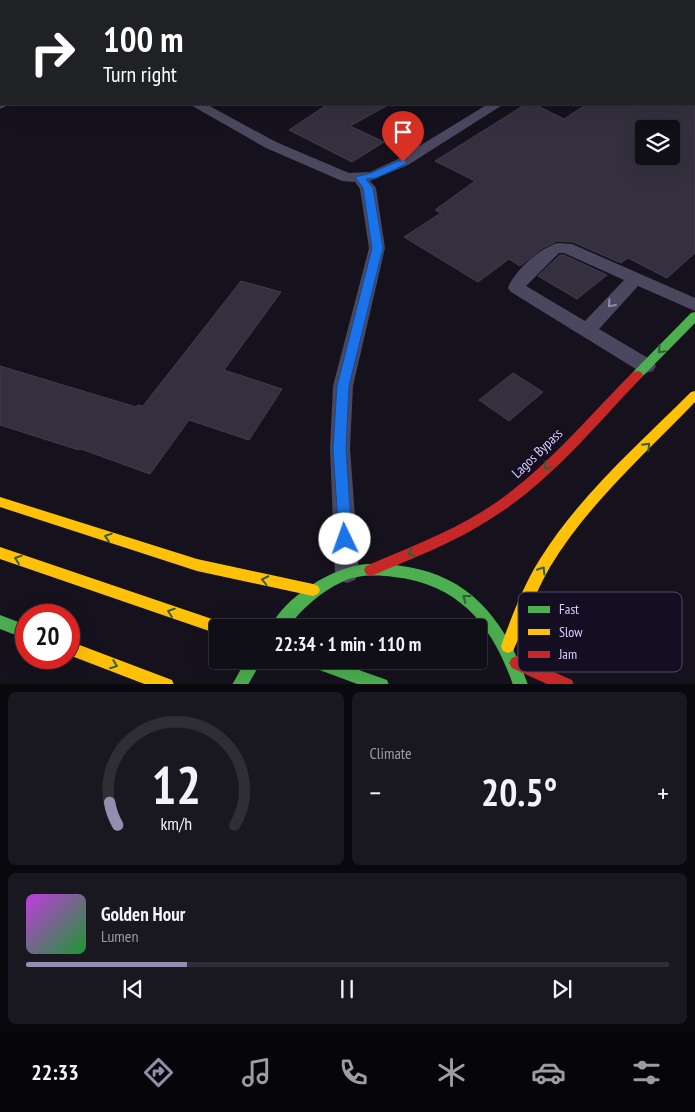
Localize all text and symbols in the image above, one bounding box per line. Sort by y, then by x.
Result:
text: 100 m [103,16,184,62]
icon: right [20,20,85,85]
text: Turn right [103,60,177,88]
pin [382,111,424,162]
icon: arrive [389,118,417,146]
map controls [635,120,680,165]
button: layers [635,120,680,165]
one-way arrow [608,298,617,307]
one-way arrow [658,345,667,354]
street label: Lagos Bypass [508,424,566,482]
one-way arrow [641,443,650,452]
one-way arrow [544,461,553,470]
position arrow [318,512,370,564]
one-way arrow [105,532,113,542]
one-way arrow [407,546,416,557]
one-way arrow [14,555,22,565]
one-way arrow [536,566,545,576]
one-way arrow [261,575,269,586]
legend [518,592,682,672]
one-way arrow [462,595,472,604]
text: Fast [559,600,579,618]
speed limit sign: 20 [15,604,80,669]
one-way arrow [168,608,176,618]
text: Slow [559,623,583,641]
text: 22:34 · 1 min · 110 m [275,632,421,656]
text: Jam [558,645,577,663]
one-way arrow [110,659,118,669]
text: Climate [370,743,412,763]
text: 12 [151,751,201,818]
text: 20.5° [481,767,557,816]
text: − [370,774,381,811]
text: + [657,774,669,811]
text: km/h [160,812,192,835]
text: Golden Hour [101,902,185,926]
text: Lumen [101,926,138,946]
icon: previous [119,975,147,1003]
icon: pause [333,975,361,1003]
icon: next [548,975,576,1003]
icon: directions [141,1055,176,1090]
icon: music [239,1055,274,1090]
icon: phone [336,1055,371,1090]
icon: climate [434,1055,469,1090]
icon: car [531,1055,566,1090]
icon: filters [629,1055,664,1090]
text: 22:33 [31,1058,79,1086]

